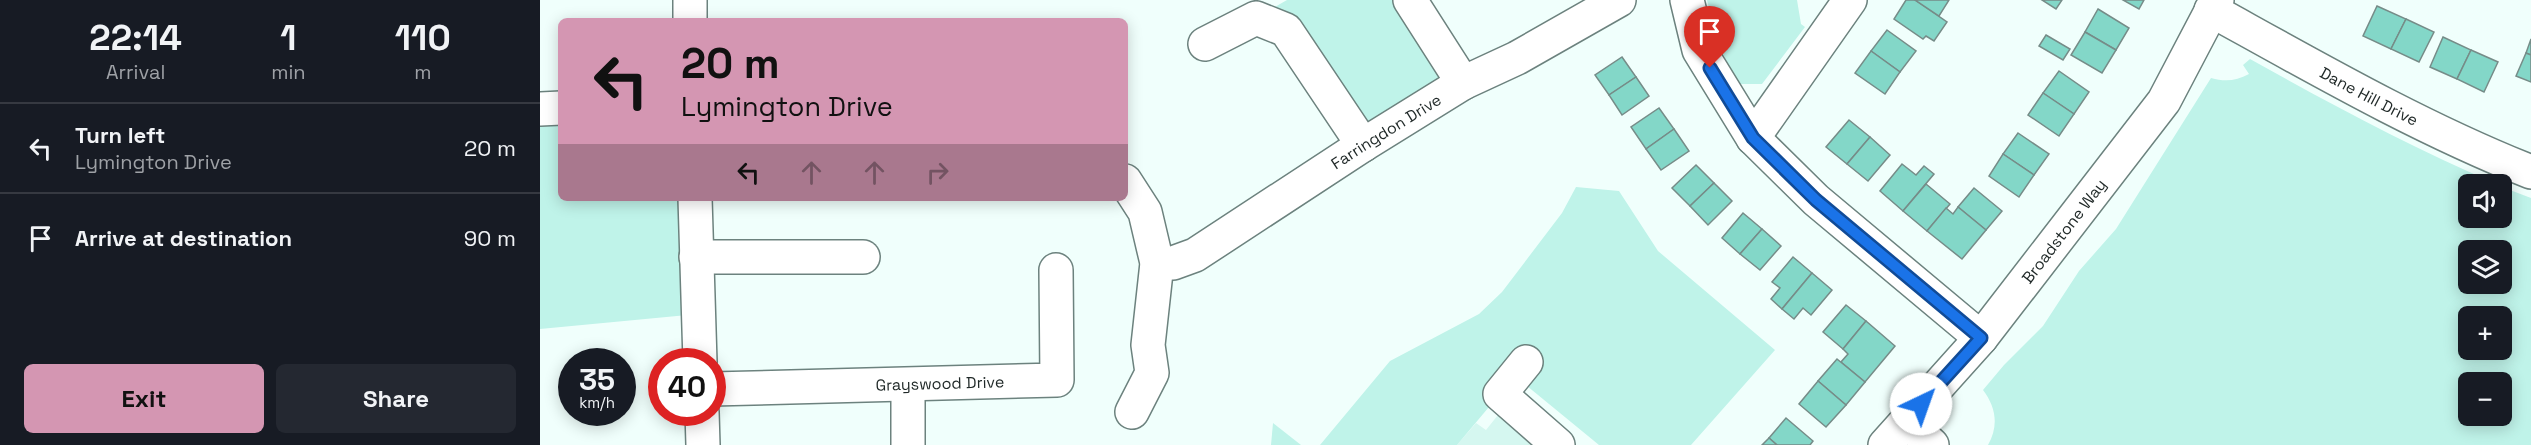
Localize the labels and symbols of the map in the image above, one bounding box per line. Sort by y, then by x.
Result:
pin [1684,6,1735,68]
street label: Dane Hill Drive [2316,62,2422,130]
street label: Farringdon Drive [1327,89,1445,174]
street label: Broadstone Way [2017,174,2111,287]
speed limit sign: 40 [648,348,726,426]
street label: Grayswood Drive [875,371,1005,395]
position arrow [1889,372,1953,436]

